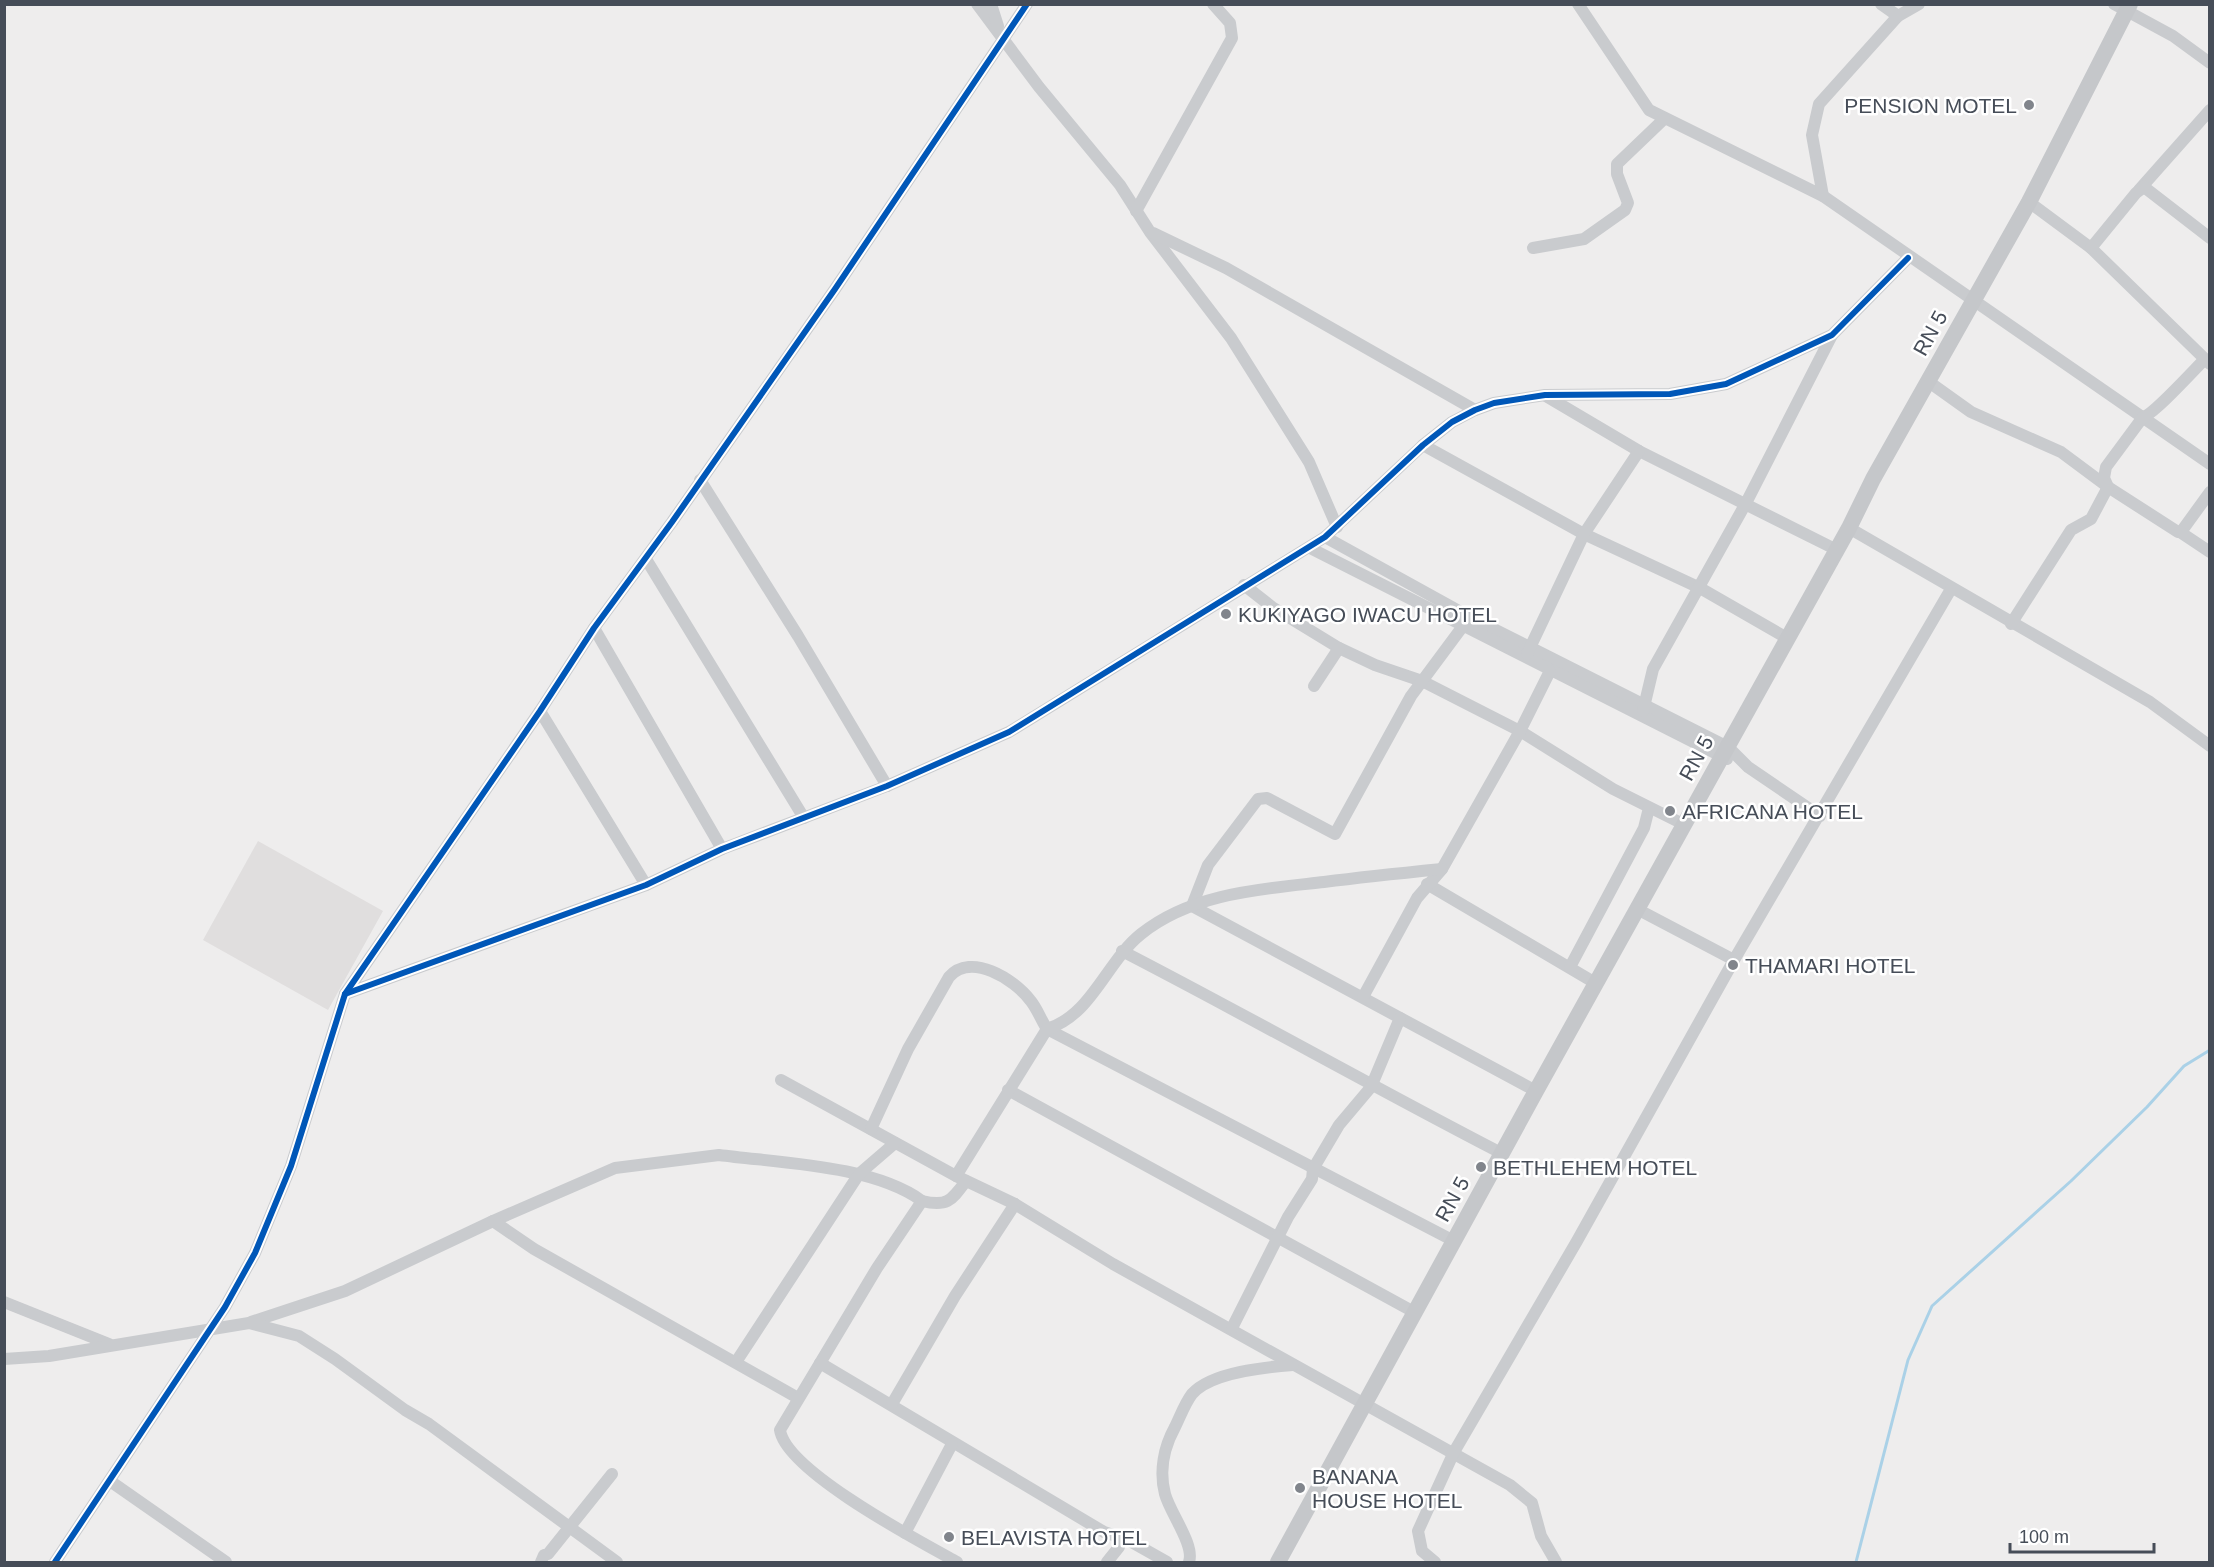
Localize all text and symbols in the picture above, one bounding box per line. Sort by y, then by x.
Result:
place label: PENSION MOTEL [1844,94,2017,117]
marker: PENSION MOTEL [2022,98,2036,112]
street label: RN 5 [1908,306,1952,360]
place label: KUKIYAGO IWACU HOTEL [1238,603,1497,626]
marker: KUKIYAGO IWACU HOTEL [1219,607,1233,621]
street label: RN 5 [1674,731,1718,785]
place label: AFRICANA HOTEL [1682,800,1863,823]
marker: AFRICANA HOTEL [1663,804,1677,818]
place label: THAMARI HOTEL [1745,954,1915,977]
marker: THAMARI HOTEL [1726,958,1740,972]
place label: BETHLEHEM HOTEL [1493,1156,1697,1179]
marker: BETHLEHEM HOTEL [1474,1160,1488,1174]
street label: RN 5 [1430,1172,1474,1226]
place label: BANANA HOUSE HOTEL [1312,1465,1463,1512]
marker: BANANA HOUSE HOTEL [1293,1481,1307,1495]
scale bar [2010,1516,2154,1554]
place label: BELAVISTA HOTEL [961,1526,1147,1549]
text: 100 m [2019,1527,2069,1547]
marker: BELAVISTA HOTEL [942,1530,956,1544]

